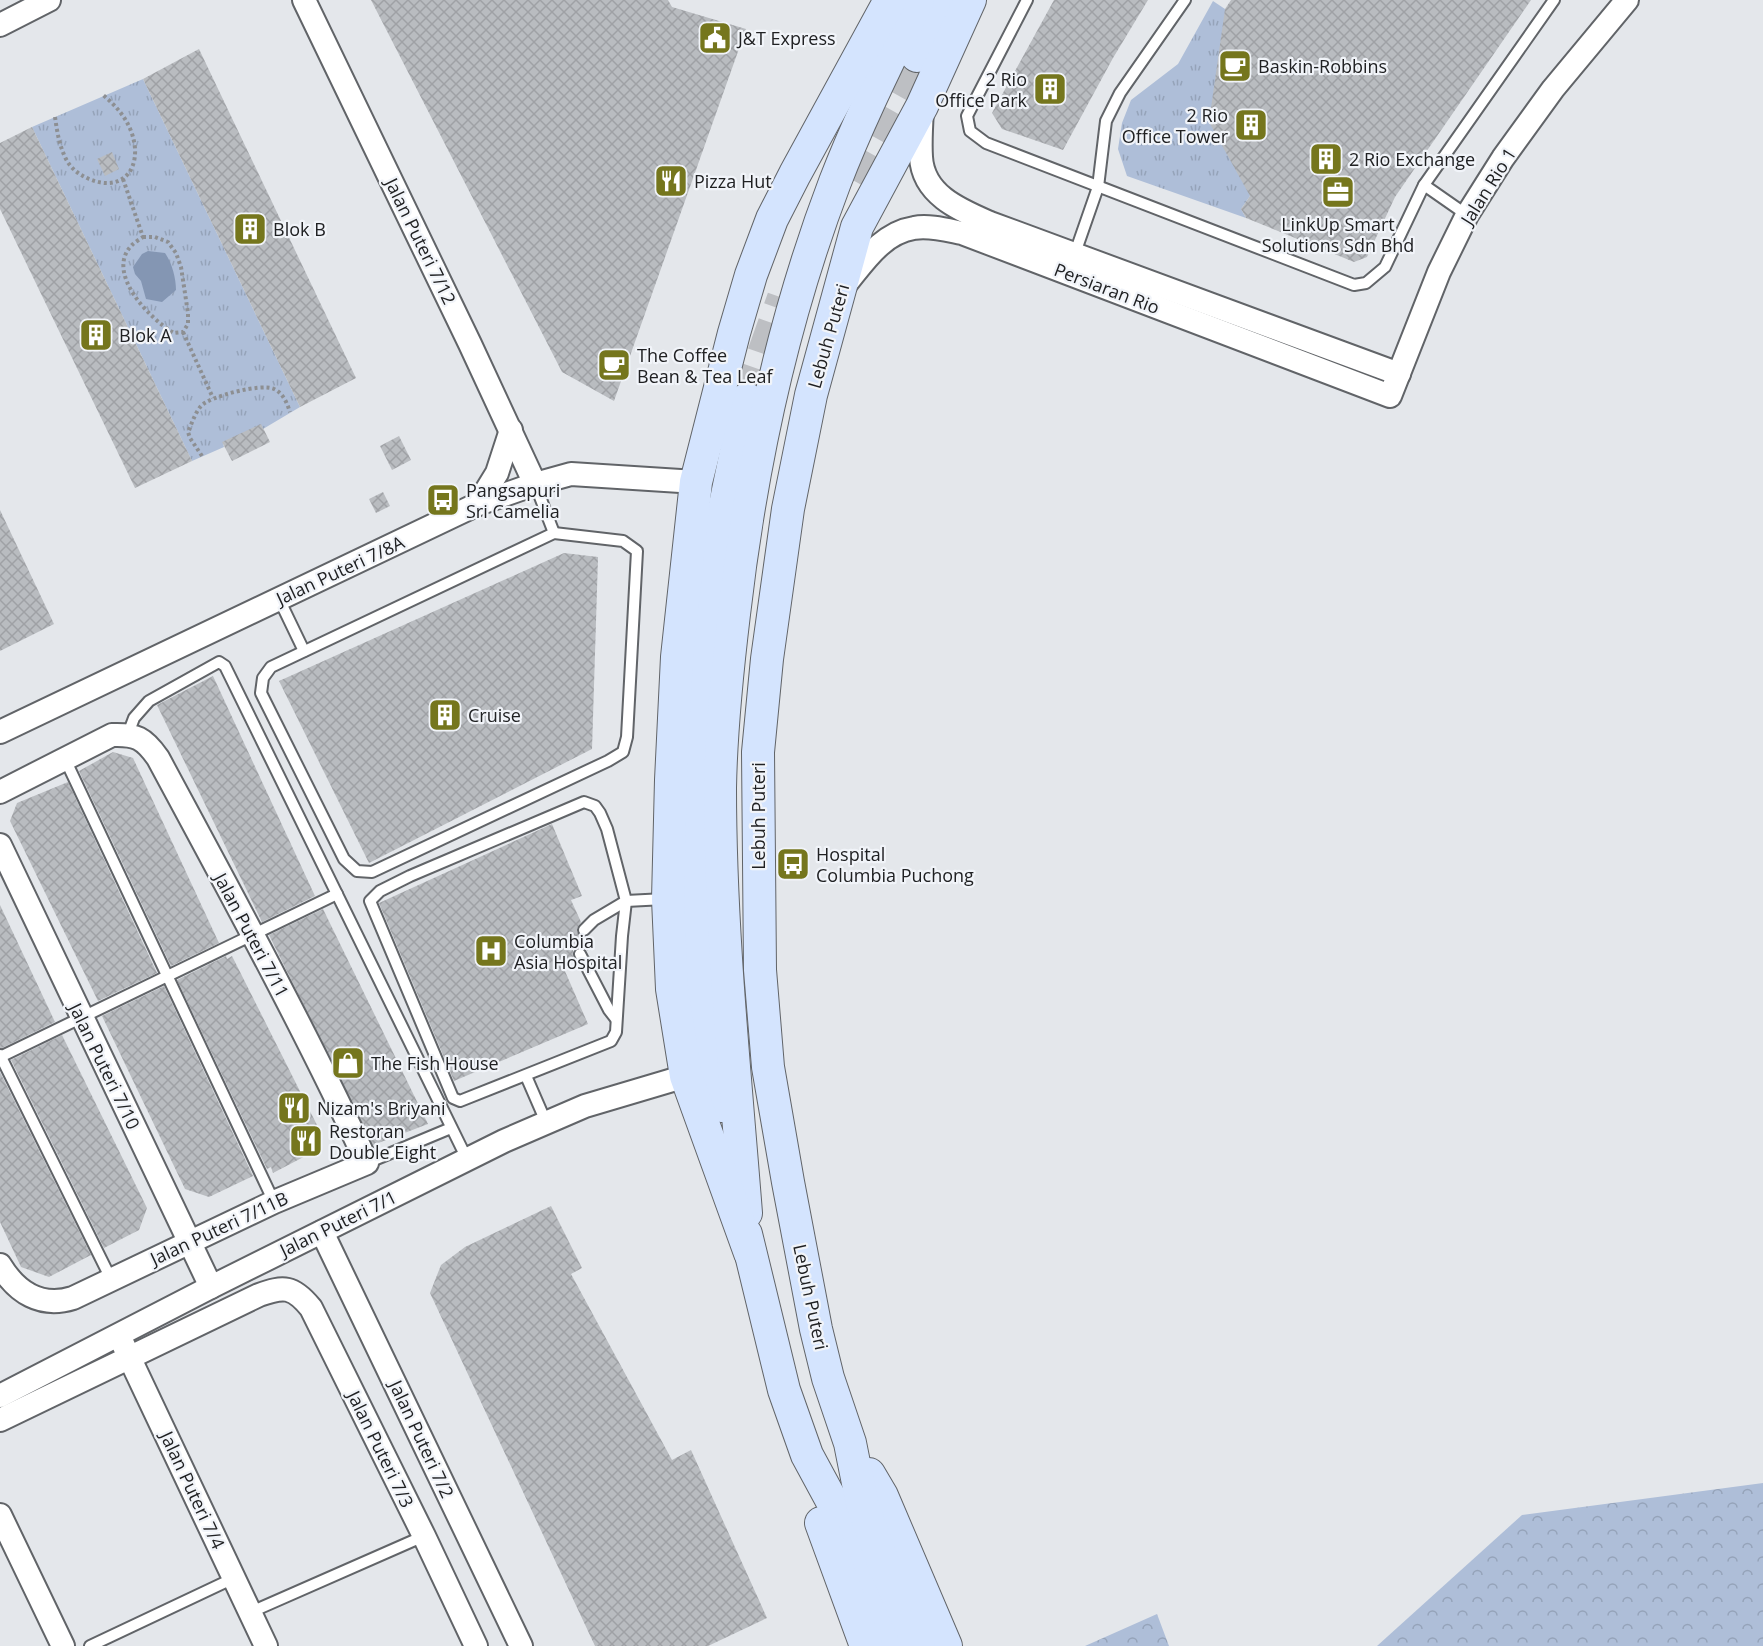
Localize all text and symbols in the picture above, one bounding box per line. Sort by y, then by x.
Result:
public building icon: J&T Express [697,20,733,56]
place label: J&T Express [736,26,836,50]
cafe icon: Baskin-Robbins [1217,48,1253,84]
place label: Baskin-Robbins [1258,54,1387,78]
place label: 2 Rio Office Park [935,67,1028,112]
building icon: 2 Rio Office Park [1032,71,1068,107]
place label: 2 Rio Office Tower [1122,103,1229,148]
building icon: 2 Rio Office Tower [1233,107,1269,143]
building icon: 2 Rio Exchange [1308,141,1344,177]
street label: Jalan Rio 1 [1454,143,1521,231]
place label: 2 Rio Exchange [1349,147,1475,171]
restaurant icon: Pizza Hut [653,163,689,199]
place label: Pizza Hut [694,169,772,193]
street label: Jalan Puteri 7/12 [379,172,462,308]
office icon: LinkUp Smart Solutions Sdn Bhd [1320,174,1356,210]
building icon: Blok B [232,211,268,247]
place label: LinkUp Smart Solutions Sdn Bhd [1262,212,1414,257]
place label: Blok B [273,217,326,241]
street label: Persiaran Rio [1051,257,1163,319]
street label: Lebuh Puteri [802,281,854,391]
building icon: Blok A [78,317,114,353]
place label: Blok A [119,323,172,347]
place label: The Coffee Bean & Tea Leaf [637,343,773,388]
cafe icon: The Coffee Bean & Tea Leaf [596,347,632,383]
place label: Pangsapuri Sri Camelia [466,478,560,523]
bus stop icon: Pangsapuri Sri Camelia [425,482,461,518]
street label: Jalan Puteri 7/8A [270,530,408,611]
building icon: Cruise [427,697,463,733]
place label: Cruise [468,703,521,727]
street label: Lebuh Puteri [746,762,770,870]
place label: Hospital Columbia Puchong [816,842,974,887]
bus stop icon: Hospital Columbia Puchong [775,846,811,882]
street label: Jalan Puteri 7/11 [208,867,295,1001]
place label: Columbia Asia Hospital [514,929,622,974]
hospital icon: Columbia Asia Hospital [473,933,509,969]
street label: Jalan Puteri 7/10 [63,997,146,1133]
shop icon: The Fish House [330,1045,366,1081]
place label: The Fish House [371,1051,499,1075]
restaurant icon: Nizam's Briyani [276,1090,312,1126]
place label: Nizam's Briyani [317,1096,446,1120]
place label: Restoran Double Eight [329,1119,436,1164]
restaurant icon: Restoran Double Eight [288,1123,324,1159]
street label: Jalan Puteri 7/1 [274,1184,400,1263]
street label: Jalan Puteri 7/11B [145,1186,292,1271]
street label: Lebuh Puteri [788,1242,834,1352]
street label: Jalan Puteri 7/2 [383,1374,460,1502]
street label: Jalan Puteri 7/3 [341,1385,420,1511]
street label: Jalan Puteri 7/4 [154,1425,231,1553]

